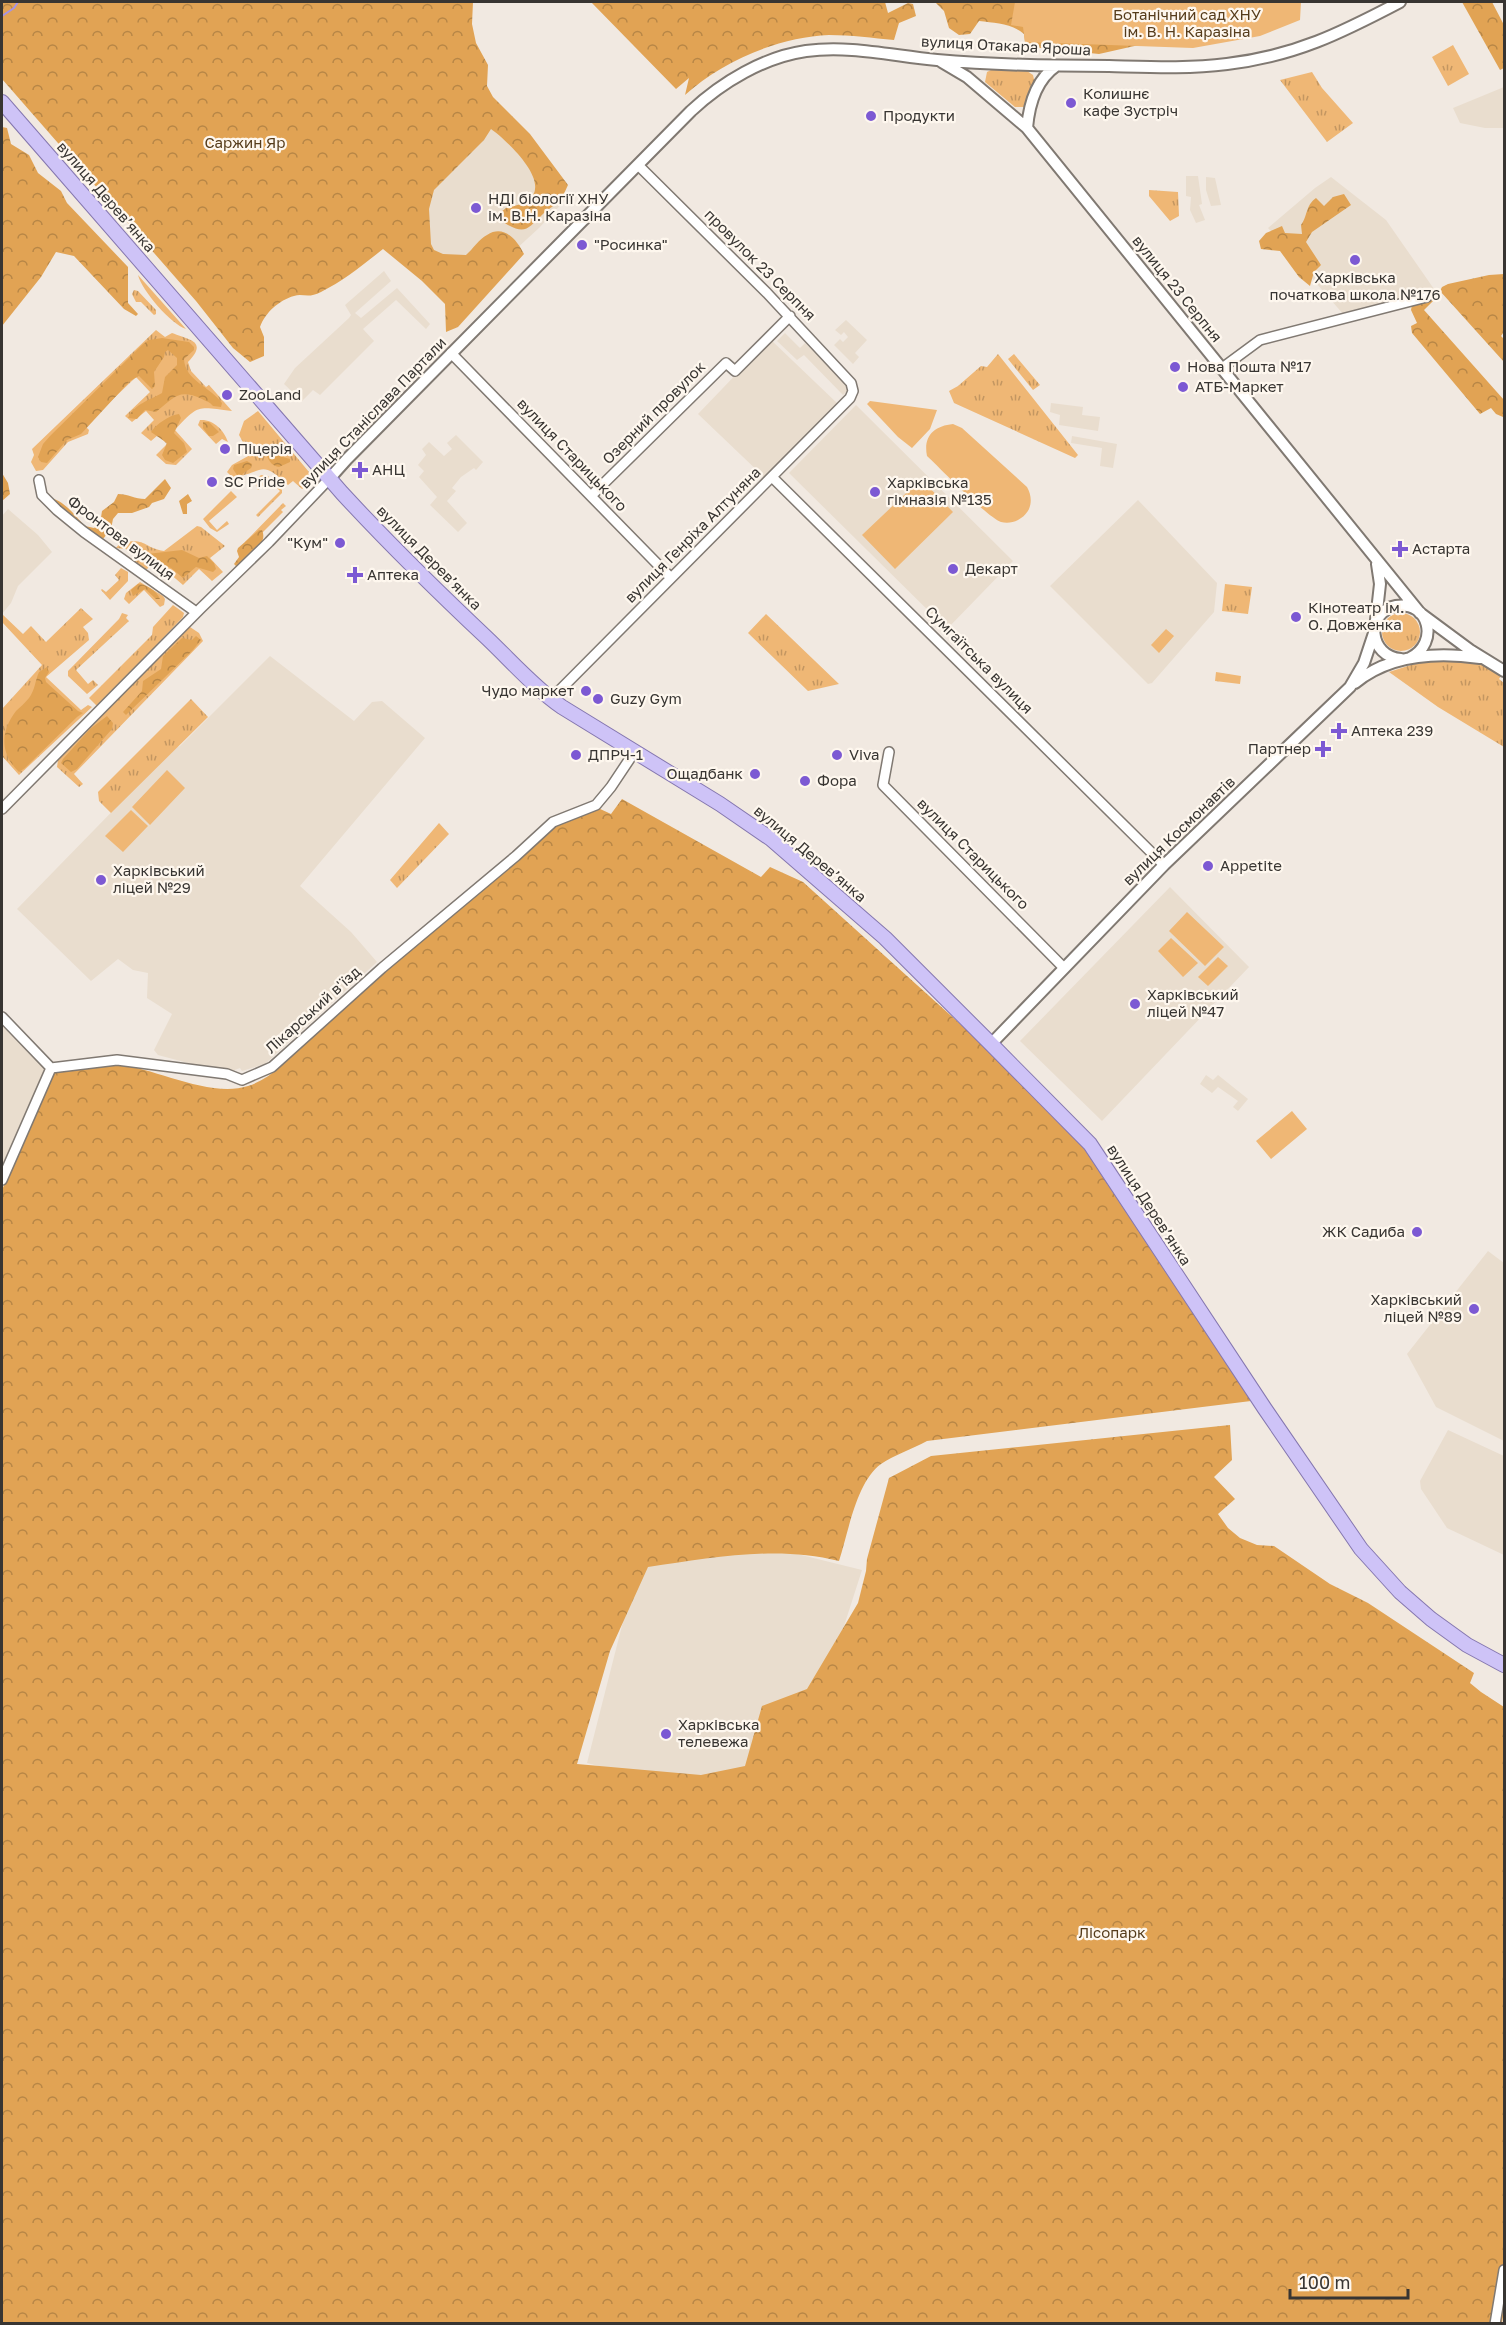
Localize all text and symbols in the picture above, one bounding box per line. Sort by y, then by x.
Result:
park label: Ботанічний сад ХНУ ім. В. Н. Каразіна [1113,5,1261,40]
street label: вулиця Отакара Яроша [921,32,1091,58]
place label: Колишнє кафе Зустріч [1083,84,1178,119]
marker: Колишнє кафе Зустріч [1064,96,1078,110]
place label: Продукти [883,106,955,124]
marker: Продукти [864,109,878,123]
park label: Саржин Яр [204,133,286,151]
street label: вулиця Дерев’янка [54,137,160,255]
place label: НДІ біології ХНУ ім. В.Н. Каразіна [488,189,611,224]
marker: НДІ біології ХНУ ім. В.Н. Каразіна [469,201,483,215]
street label: провулок 23 Серпня [701,205,820,324]
street label: вулиця 23 Серпня [1129,231,1226,345]
place label: "Росинка" [594,235,668,253]
marker: "Росинка" [575,238,589,252]
marker: Харківська початкова школа №176 [1348,253,1362,267]
place label: Харківська початкова школа №176 [1269,268,1441,303]
street label: вулиця Станіслава Партали [295,333,449,492]
street label: Озерний провулок [598,357,709,467]
place label: Нова Пошта №17 [1187,357,1311,375]
marker: Нова Пошта №17 [1168,360,1182,374]
place label: АТБ-Маркет [1195,377,1284,395]
marker: АТБ-Маркет [1176,380,1190,394]
place label: ZooLand [239,385,301,403]
marker: ZooLand [220,388,234,402]
street label: вулиця Старицького [514,394,631,515]
place label: Піцерія [237,439,292,457]
marker: Піцерія [218,442,232,456]
place label: АНЦ [372,460,405,478]
marker: АНЦ [353,463,367,477]
street label: вулиця Генріха Алтуняна [621,463,764,606]
place label: SC Pride [224,472,285,490]
place label: Харківська гімназія №135 [887,473,992,508]
marker: SC Pride [205,475,219,489]
marker: Харківська гімназія №135 [868,485,882,499]
street label: Фронтова вулиця [65,491,179,583]
street label: вулиця Дерев’янка [374,501,486,613]
place label: "Кум" [287,533,328,551]
marker: "Кум" [333,536,347,550]
place label: Астарта [1412,539,1470,557]
marker: Астарта [1393,542,1407,556]
place label: Декарт [965,559,1019,577]
marker: Декарт [946,562,960,576]
place label: Аптека [367,565,419,583]
marker: Аптека [348,568,362,582]
place label: Кінотеатр ім. О. Довженка [1308,598,1404,633]
street label: Сумгаїтська вулиця [922,602,1037,717]
marker: Кінотеатр ім. О. Довженка [1289,610,1303,624]
place label: Чудо маркет [481,681,575,699]
marker: Чудо маркет [579,684,593,698]
place label: Guzy Gym [610,689,682,707]
marker: Guzy Gym [591,692,605,706]
place label: Аптека 239 [1351,721,1433,739]
marker: Аптека 239 [1332,724,1346,738]
place label: Партнер [1248,739,1311,757]
marker: Партнер [1316,742,1330,756]
place label: ДПРЧ-1 [588,745,643,763]
place label: Viva [849,745,880,763]
marker: ДПРЧ-1 [569,748,583,762]
marker: Viva [830,748,844,762]
place label: Ощадбанк [666,764,743,782]
marker: Ощадбанк [748,767,762,781]
place label: Фора [817,771,857,789]
street label: вулиця Космонавтів [1118,772,1238,888]
marker: Фора [798,774,812,788]
street label: вулиця Старицького [914,794,1033,913]
street label: вулиця Дерев’янка [751,801,870,905]
place label: Appetite [1220,856,1282,874]
marker: Appetite [1201,859,1215,873]
place label: Харківський ліцей №29 [113,861,205,896]
marker: Харківський ліцей №29 [94,873,108,887]
street label: Лікарський в'їзд [261,962,363,1057]
place label: Харківський ліцей №47 [1147,985,1239,1020]
marker: Харківський ліцей №47 [1128,997,1142,1011]
street label: вулиця Дерев’янка [1104,1140,1196,1268]
place label: ЖК Садиба [1322,1222,1405,1240]
marker: ЖК Садиба [1410,1225,1424,1239]
place label: Харківський ліцей №89 [1370,1290,1462,1325]
marker: Харківський ліцей №89 [1467,1302,1481,1316]
place label: Харківська телевежа [678,1715,760,1750]
marker: Харківська телевежа [659,1727,673,1741]
park label: Лісопарк [1078,1923,1146,1941]
scale bar [1290,2262,1408,2300]
text: 100 m [1299,2271,1350,2293]

